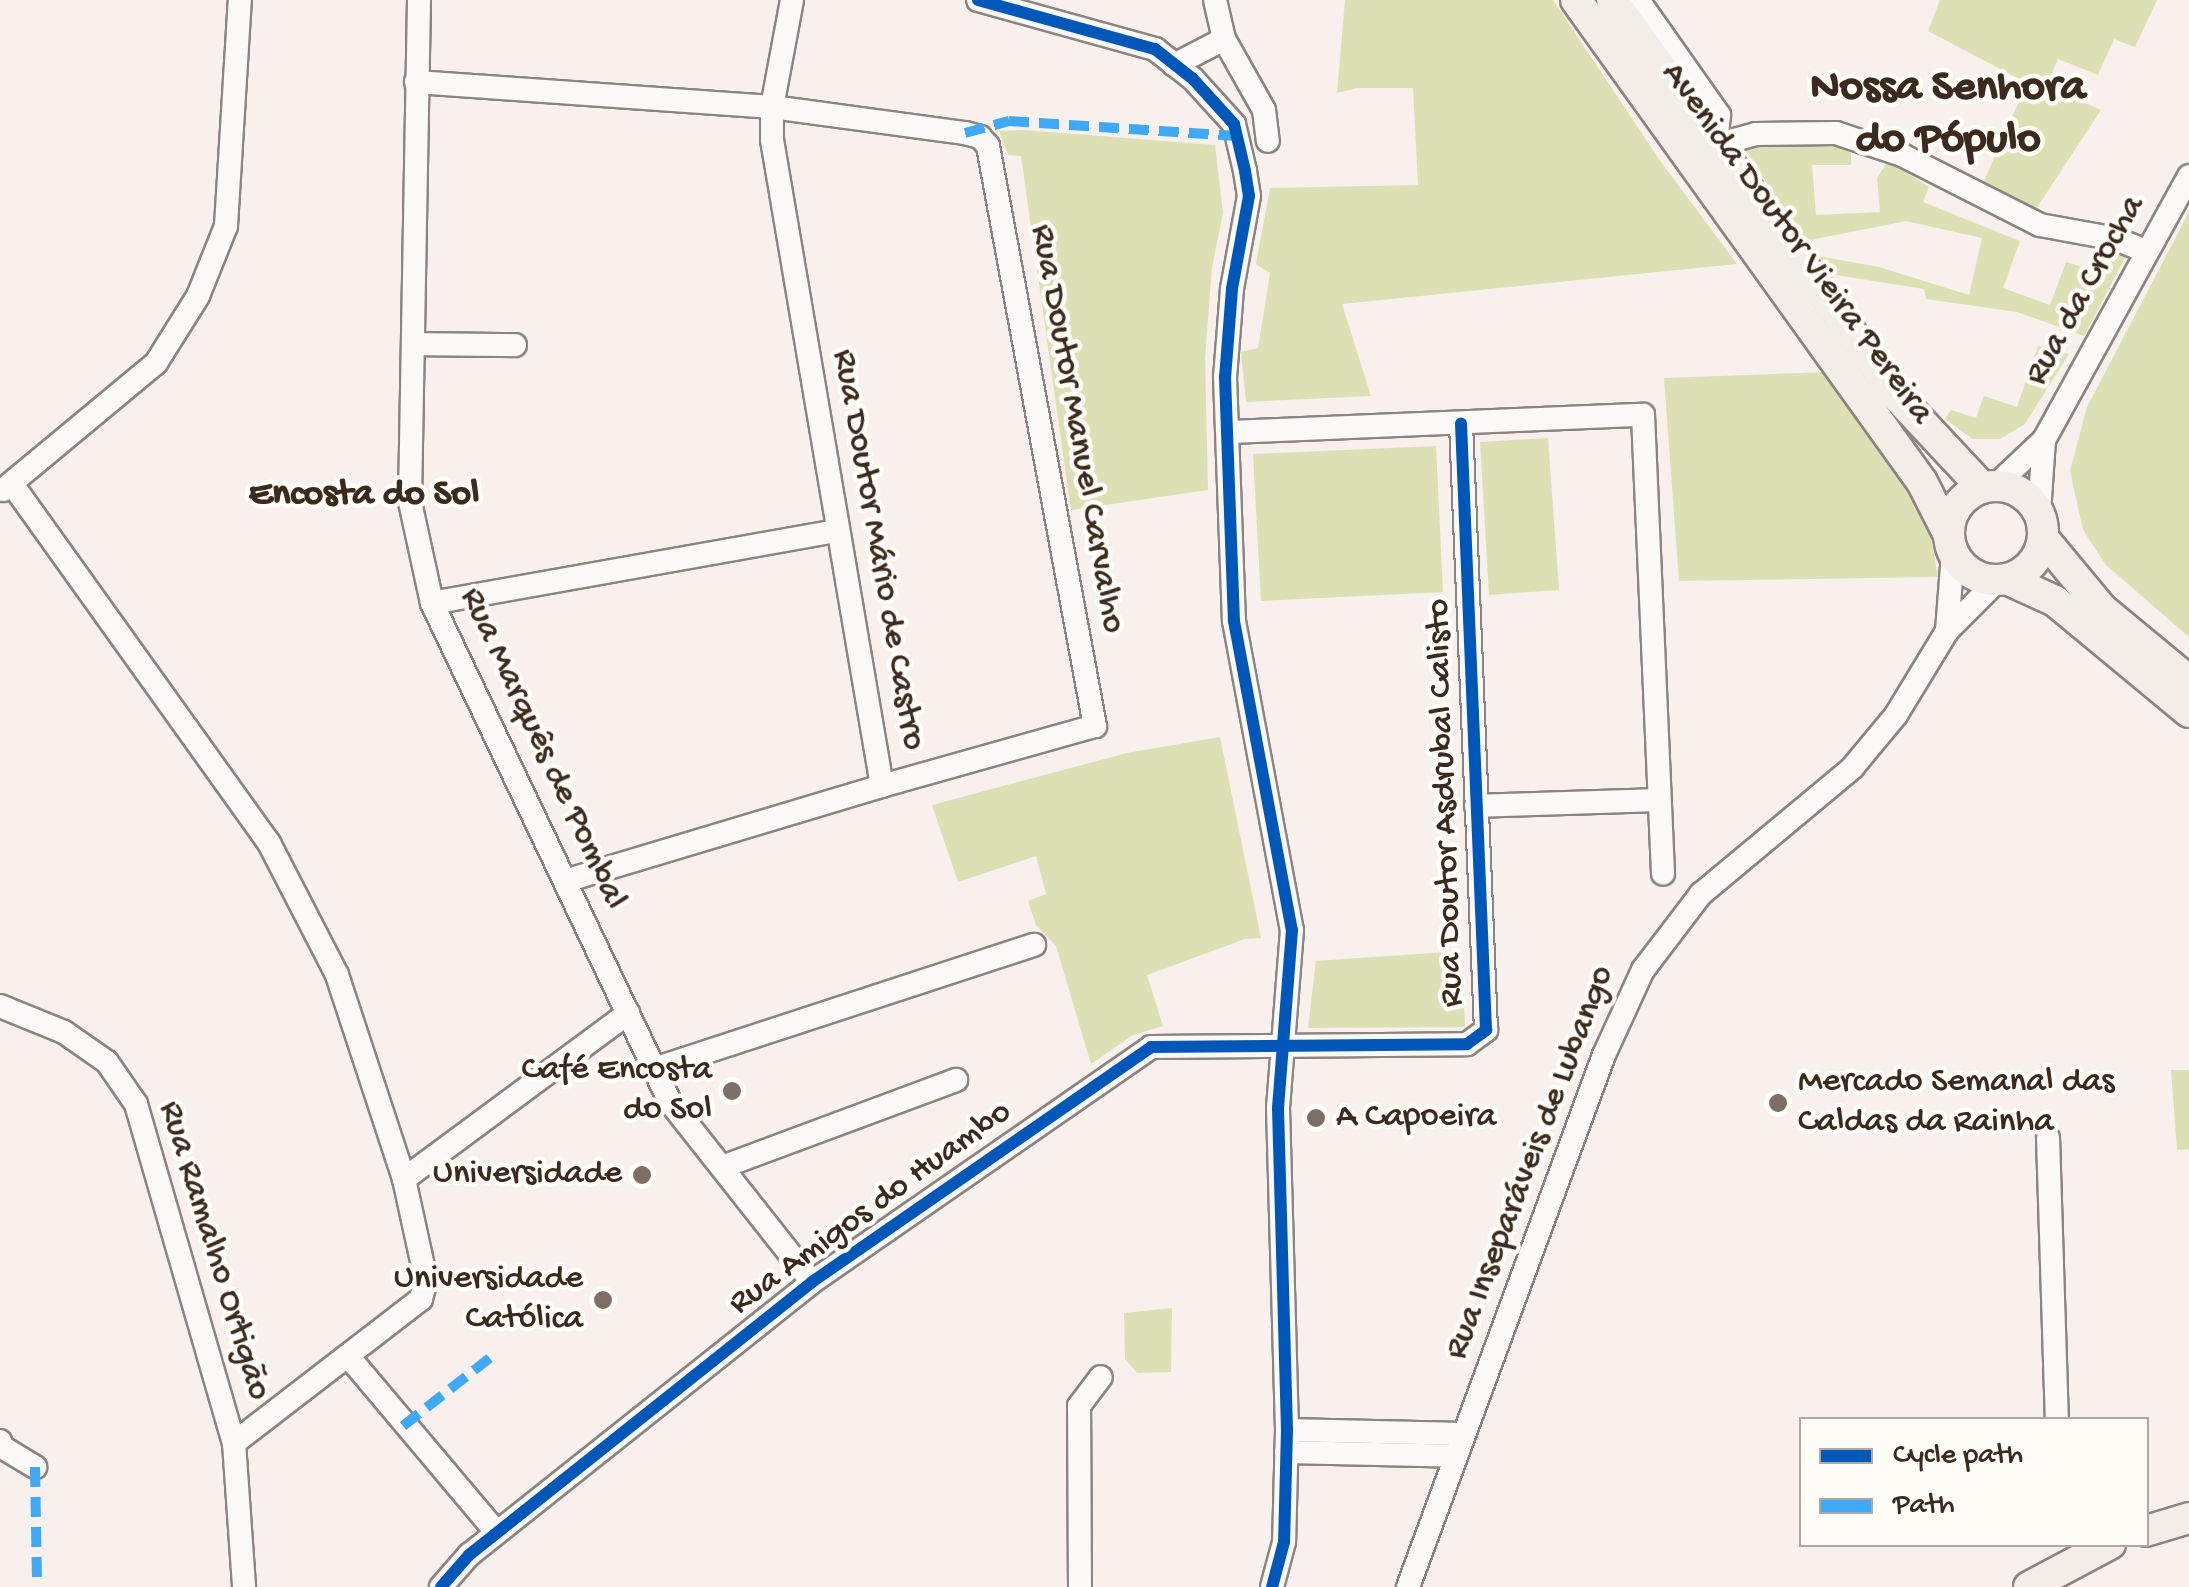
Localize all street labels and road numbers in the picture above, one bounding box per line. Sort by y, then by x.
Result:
street label: Avenida Doutor Vieira Pereira [1651,55,1941,433]
street label: Rua da Crocha [2017,189,2155,393]
street label: Rua Doutor Manuel Carvalho [1019,221,1133,637]
street label: Rua Doutor Mário de Castro [821,346,933,754]
street label: Rua Marquês de Pombal [449,582,635,916]
street label: Rua Doutor Asdrubal Calisto [1419,598,1475,1008]
street label: Rua Inseparáveis de Lubango [1437,960,1625,1366]
street label: Rua Amigos do Huambo [721,1092,1021,1326]
street label: Rua Ramalho Ortigão [148,1096,278,1406]

